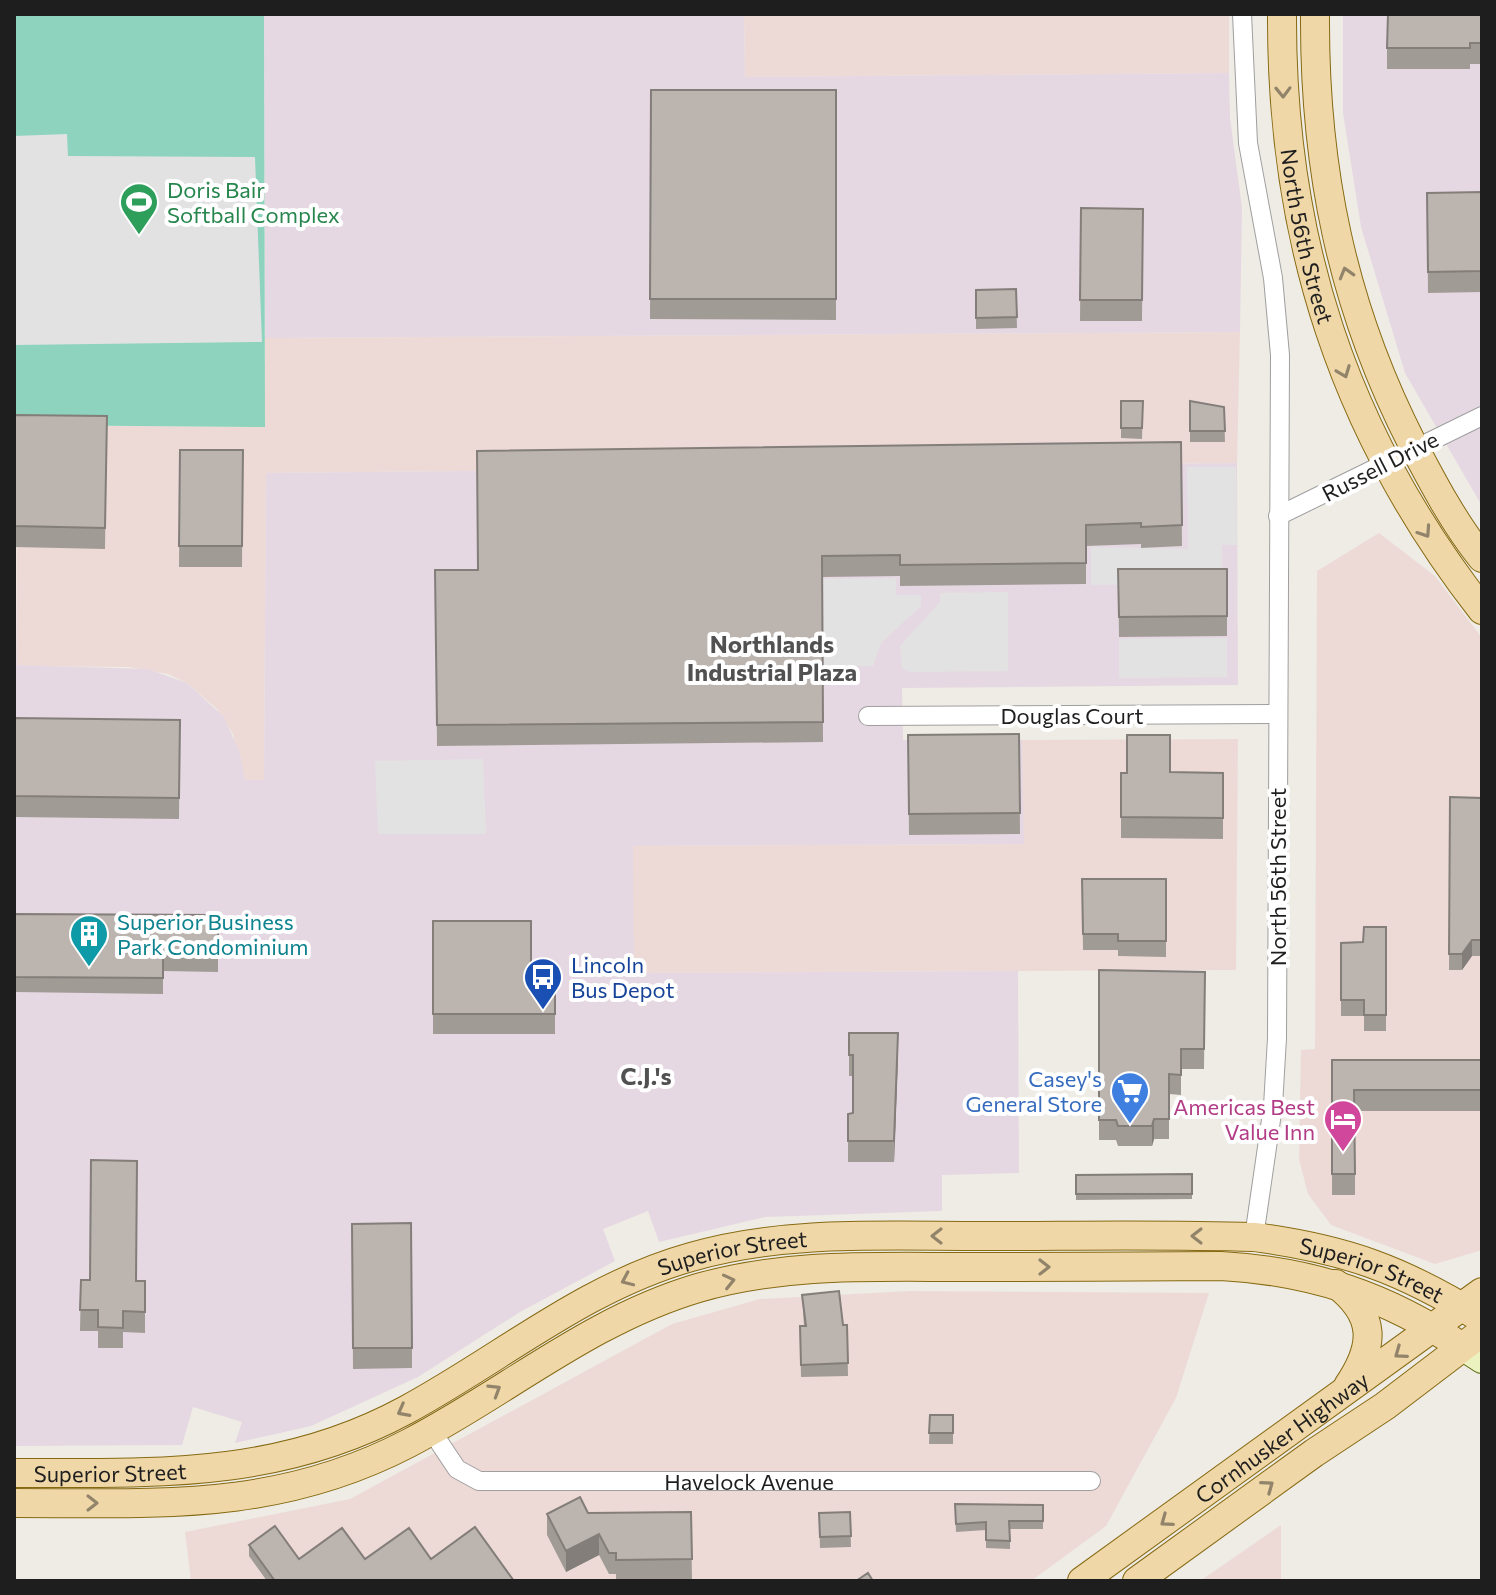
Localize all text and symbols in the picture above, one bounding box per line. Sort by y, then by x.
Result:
one-way arrow [1274,86,1291,99]
street label: North 56th Street [1276,147,1340,327]
place label: Doris Bair Softball Complex [167,176,340,228]
sports icon: Doris Bair Softball Complex [118,181,160,236]
one-way arrow [1338,267,1355,281]
one-way arrow [1334,364,1351,378]
street label: Russell Drive [1317,425,1443,507]
one-way arrow [1415,523,1430,537]
district label: Northlands Industrial Plaza [687,629,857,686]
street label: Douglas Court [1000,702,1144,729]
street label: North 56th Street [1264,788,1291,966]
place label: Superior Business Park Condominium [117,908,309,960]
building icon: Superior Business Park Condominium [68,913,110,968]
place label: Lincoln Bus Depot [571,951,675,1003]
bus stop icon: Lincoln Bus Depot [522,956,564,1011]
district label: C.J.'s [620,1061,672,1090]
place label: Casey's General Store [965,1065,1102,1117]
supermarket icon: Casey's General Store [1109,1070,1151,1125]
place label: Americas Best Value Inn [1173,1093,1315,1145]
hotel icon: Americas Best Value Inn [1322,1098,1364,1153]
street label: Superior Street [653,1224,808,1280]
one-way arrow [930,1227,943,1245]
one-way arrow [1190,1227,1203,1245]
street label: Superior Street [1297,1231,1449,1308]
one-way arrow [1038,1258,1051,1276]
one-way arrow [621,1271,635,1287]
one-way arrow [722,1273,735,1290]
one-way arrow [1394,1344,1409,1358]
street label: Cornhusker Highway [1190,1365,1373,1509]
one-way arrow [486,1385,501,1400]
one-way arrow [397,1402,411,1417]
street label: Superior Street [34,1457,187,1487]
street label: Havelock Avenue [664,1468,834,1495]
one-way arrow [1260,1481,1274,1496]
one-way arrow [86,1494,99,1512]
one-way arrow [1160,1511,1174,1526]

